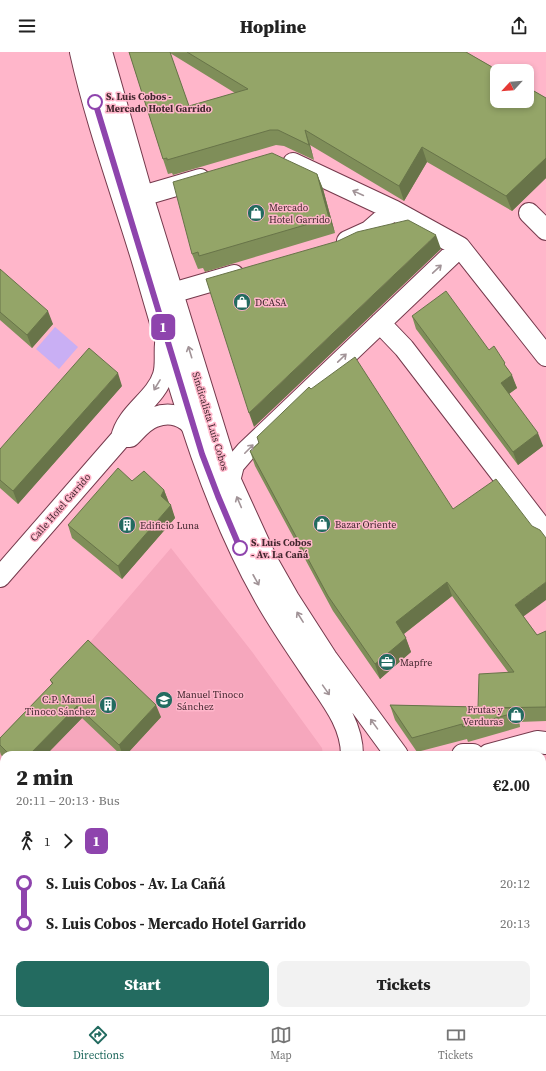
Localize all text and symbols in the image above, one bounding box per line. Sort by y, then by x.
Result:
text: Hopline [240,14,306,39]
icon: menu [16,15,38,37]
icon: share [508,15,530,37]
north arrow [490,64,534,108]
map controls [490,64,534,108]
place label: S. Luis Cobos - Mercado Hotel Garrido [106,90,212,115]
marker: S. Luis Cobos - Mercado Hotel Garrido [87,94,103,110]
one-way arrow [352,189,364,196]
place label: Mercado Hotel Garrido [269,201,331,226]
shop icon: Mercado Hotel Garrido [246,203,266,223]
one-way arrow [432,264,442,274]
shop icon: DCASA [232,292,252,312]
place label: DCASA [255,296,287,309]
line badge: 1 [150,314,176,340]
text: 1 [159,317,167,337]
one-way arrow [186,346,193,359]
one-way arrow [337,354,347,363]
street label: Sindicalista Luis Cobos [189,370,232,472]
one-way arrow [153,379,161,391]
one-way arrow [244,444,254,454]
street label: Calle Hotel Garrido [27,470,94,544]
one-way arrow [235,496,243,508]
shop icon: Bazar Oriente [312,514,332,534]
building icon: Edificio Luna [117,515,137,535]
place label: Bazar Oriente [335,518,396,531]
place label: Edificio Luna [140,519,200,532]
place label: S. Luis Cobos - Av. La Cañá [251,536,312,561]
marker: S. Luis Cobos - Av. La Cañá [232,540,248,556]
one-way arrow [253,574,260,586]
one-way arrow [295,611,303,623]
office icon: Mapfre [377,652,397,672]
place label: Mapfre [400,656,432,669]
one-way arrow [321,684,330,695]
place label: Manuel Tinoco Sánchez [177,688,244,713]
school or university icon: Manuel Tinoco Sánchez [154,690,174,710]
place label: C.P. Manuel Tinoco Sánchez [25,693,95,718]
building icon: C.P. Manuel Tinoco Sánchez [98,695,118,715]
place label: Frutas y Verduras [463,703,504,728]
shop icon: Frutas y Verduras [506,705,526,725]
one-way arrow [369,718,378,729]
text: 2 min [16,762,73,792]
text: €2.00 [493,775,530,796]
text: 20:11 – 20:13 · Bus [16,792,120,809]
icon: walk [16,830,38,852]
icon: forward [57,830,79,852]
text: 1 [93,831,100,851]
text: 1 [44,833,51,850]
text: S. Luis Cobos - Av. La Cañá [46,873,225,894]
text: 20:12 [500,875,530,892]
text: S. Luis Cobos - Mercado Hotel Garrido [46,913,306,934]
text: 20:13 [500,915,530,932]
button: Start [16,961,269,1007]
button: Tickets [277,961,530,1007]
tab: Directions [73,1024,124,1063]
tab: Map [270,1024,292,1063]
tab: Tickets [438,1024,473,1063]

